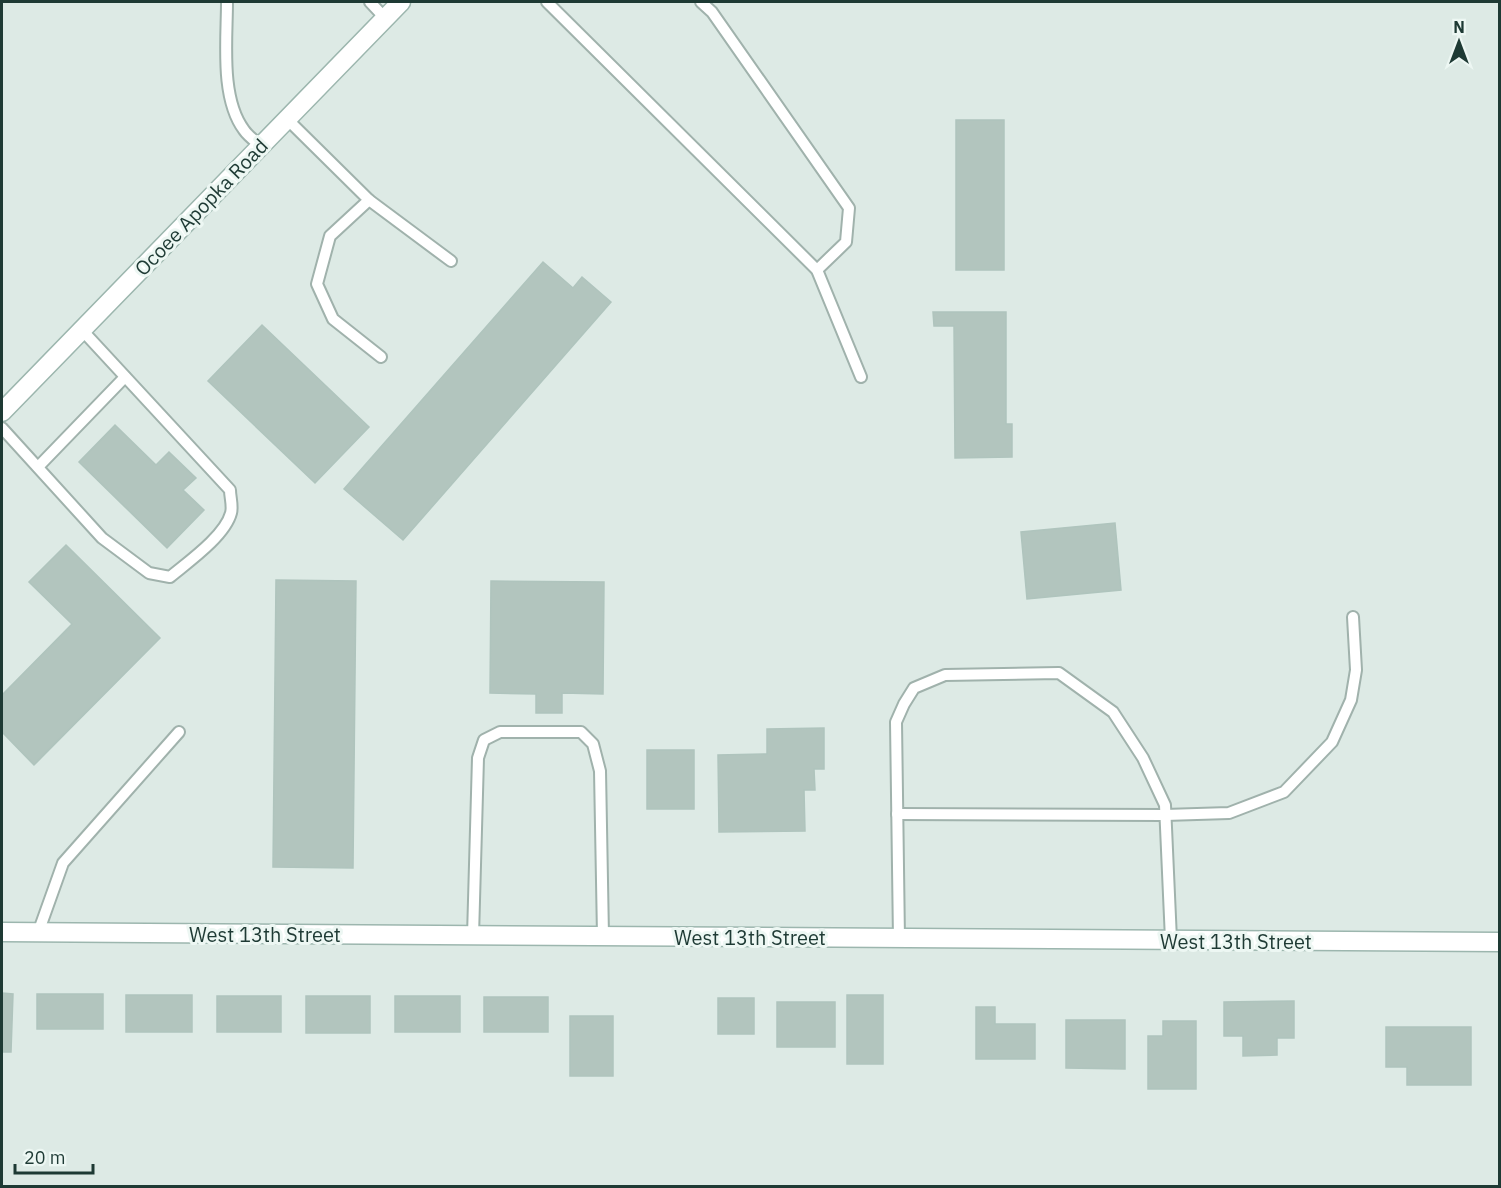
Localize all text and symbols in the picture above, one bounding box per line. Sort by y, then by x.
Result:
north arrow [1429,12,1489,72]
text: N [1453,17,1465,37]
street label: Ocoee Apopka Road [128,133,274,281]
street label: West 13th Street [189,921,341,948]
street label: West 13th Street [674,924,826,951]
street label: West 13th Street [1160,928,1312,955]
scale bar [15,1137,93,1175]
text: 20 m [24,1146,66,1169]

